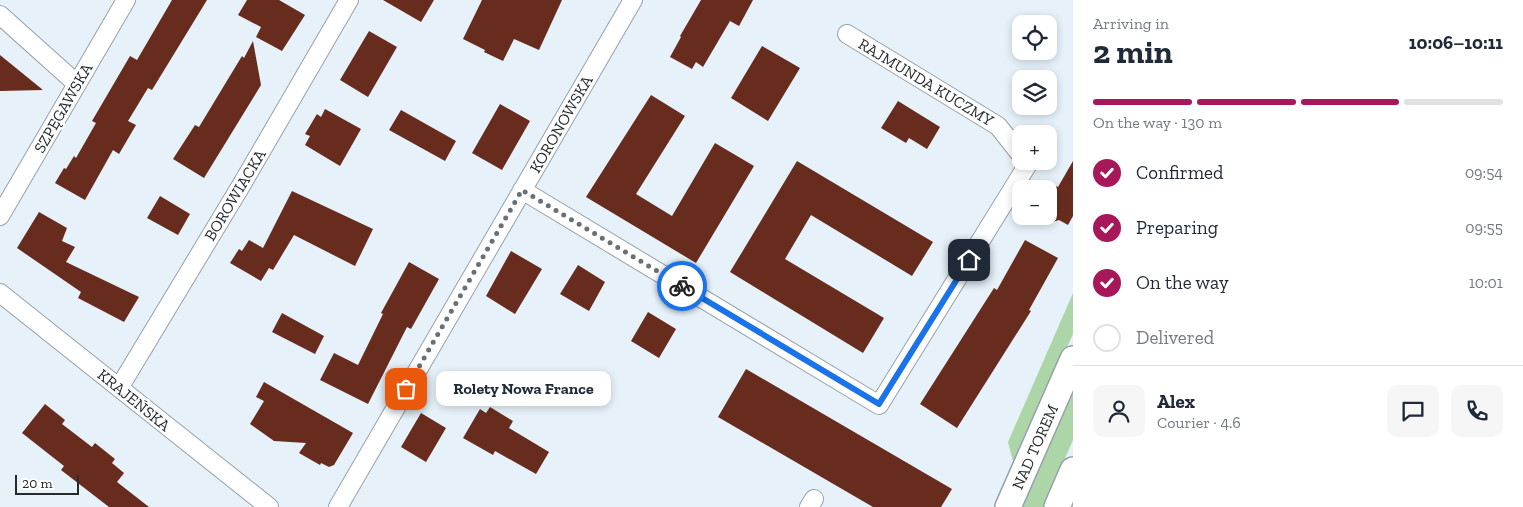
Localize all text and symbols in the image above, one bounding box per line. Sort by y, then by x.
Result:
text: Arriving in [1093,14,1169,33]
map controls [1012,15,1057,225]
button: locate [1012,15,1057,60]
text: 10:06–10:11 [1409,31,1503,54]
text: 2 min [1093,33,1173,71]
street label: RAJMUNDA KUCZMY [855,34,997,130]
street label: SZPĘGAWSKA [30,59,97,156]
button: layers [1012,70,1057,115]
street label: KORONOWSKA [525,71,597,176]
text: On the way · 130 m [1093,113,1222,132]
button: + [1012,125,1057,170]
street label: BOROWIACKA [200,145,270,244]
icon: check [1093,159,1121,187]
text: Confirmed [1136,161,1223,184]
text: 09:54 [1465,163,1503,182]
button: − [1012,180,1057,225]
icon: check [1093,214,1121,242]
text: Preparing [1136,216,1218,239]
text: 09:55 [1465,218,1503,237]
pin [948,239,990,281]
icon: home [955,246,983,274]
courier [657,261,707,311]
icon: check [1093,269,1121,297]
text: On the way [1136,271,1229,294]
icon: bike [668,272,696,300]
text: 10:01 [1469,273,1503,292]
text: Delivered [1136,326,1214,349]
street label: KRAJEŃSKA [94,365,175,436]
pin [385,368,427,410]
callout: Rolety Nowa France [436,372,611,406]
icon: bag [392,375,420,403]
text: Rolety Nowa France [453,379,594,398]
button: person [1093,385,1145,437]
button: chat [1387,385,1439,437]
button: phone [1451,385,1503,437]
text: Alex [1157,390,1195,413]
street label: NAD TOREM [1008,401,1062,493]
text: Courier · 4.6 [1157,413,1241,432]
scale bar [15,472,79,495]
text: 20 m [22,475,53,492]

